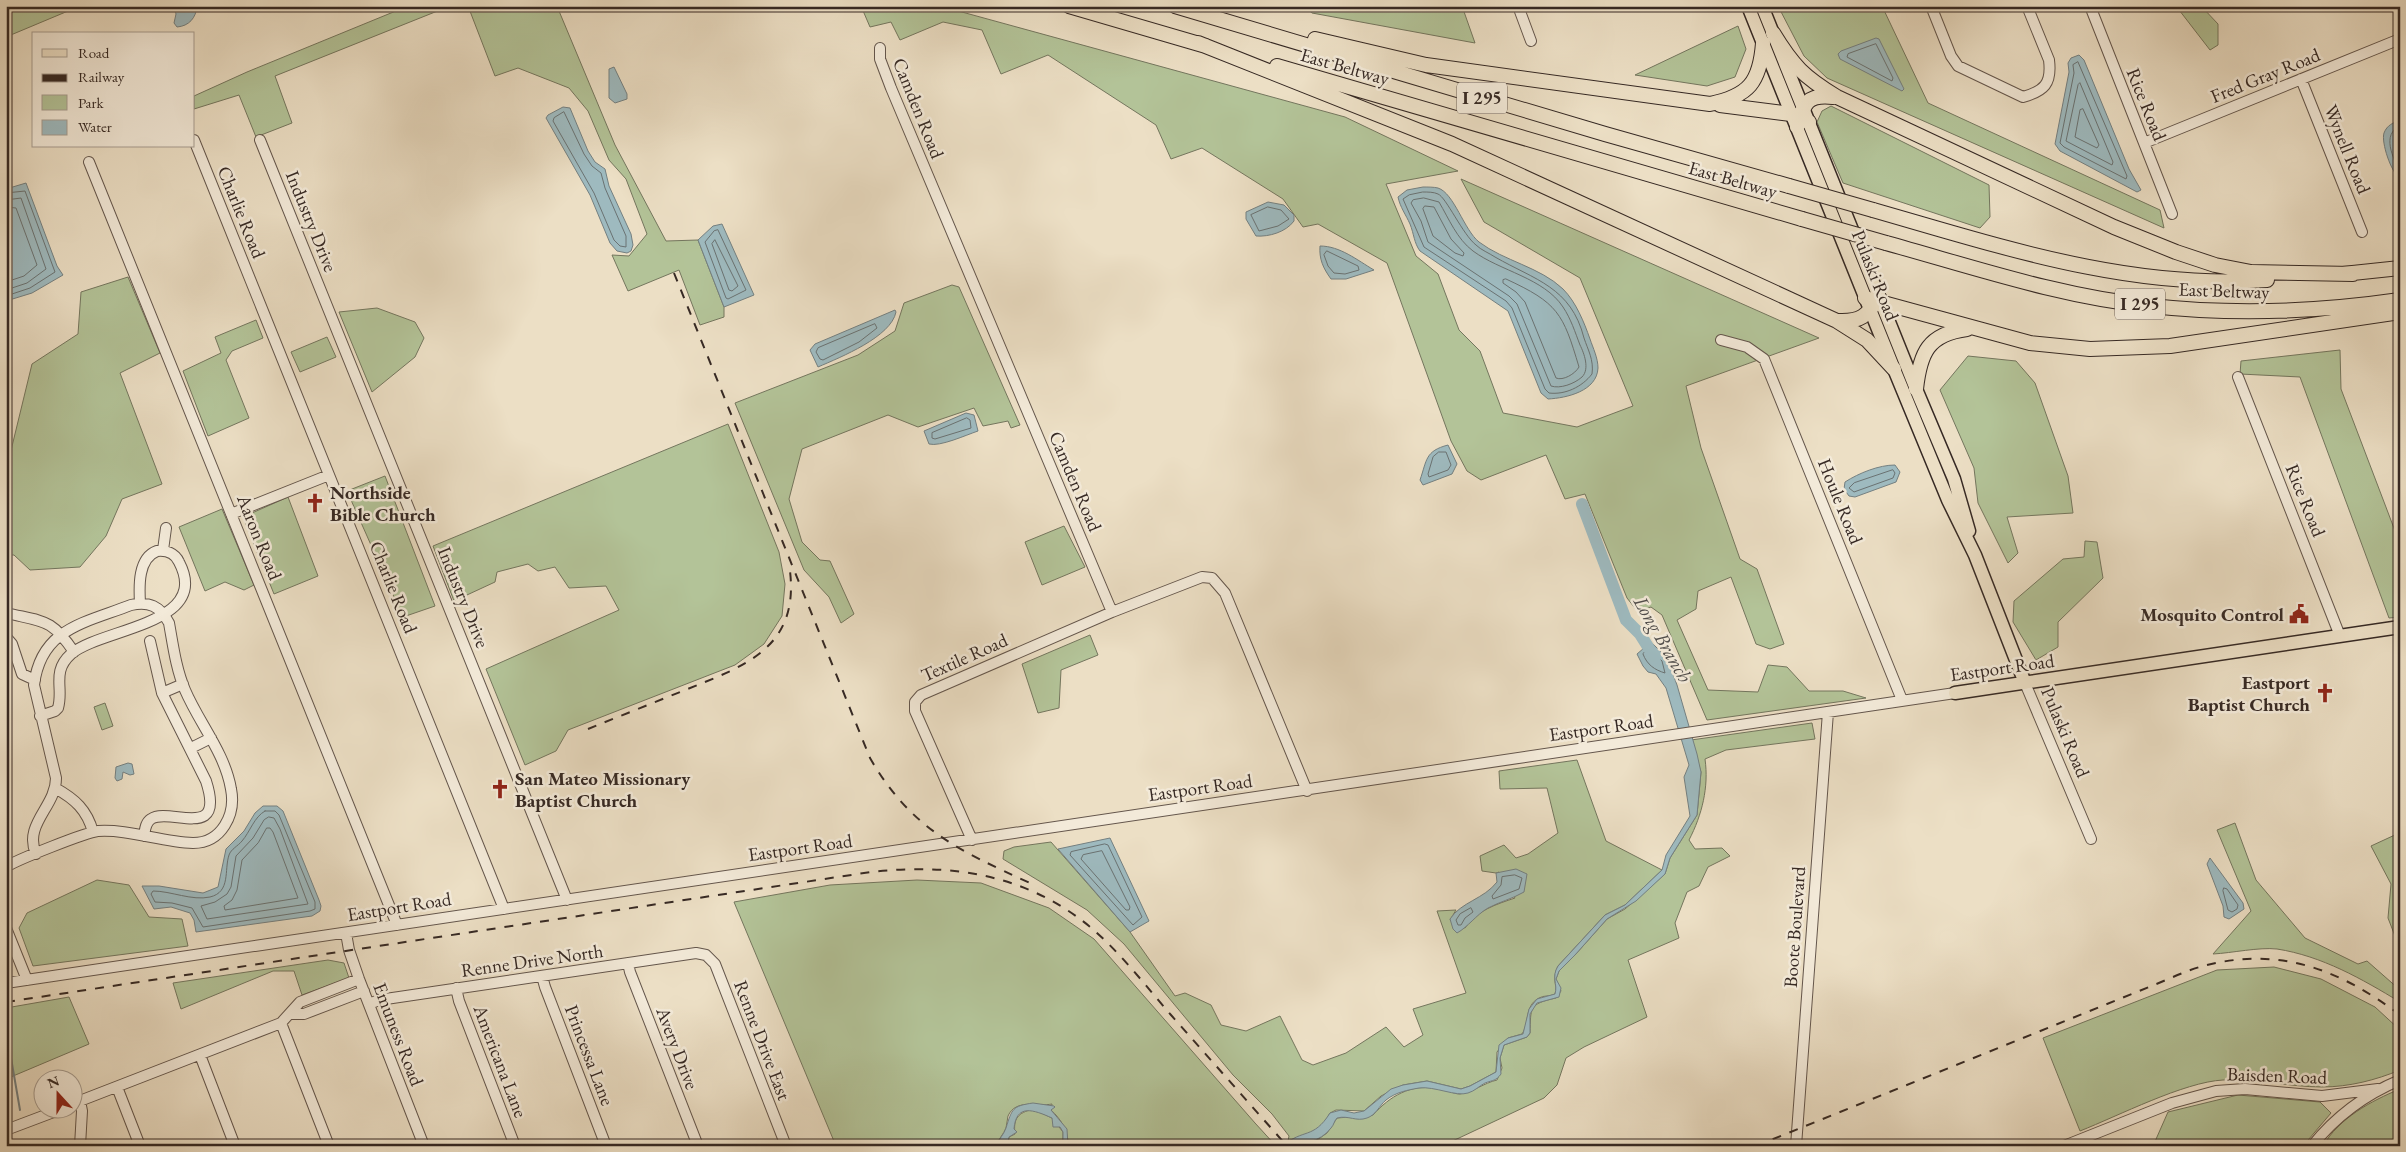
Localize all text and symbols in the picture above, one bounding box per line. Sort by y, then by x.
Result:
legend [32,32,195,148]
street label: East Beltway [1298,42,1393,91]
street label: Fred Gray Road [2207,42,2324,109]
text: Road [78,43,110,62]
street label: Camden Road [887,54,950,163]
street label: Rice Road [2121,64,2173,145]
text: Railway [78,67,125,86]
road number: I 295 [1457,82,1507,114]
text: Park [78,93,105,112]
street label: Wynell Road [2318,101,2377,198]
text: Water [78,117,112,136]
street label: East Beltway [1686,155,1781,204]
street label: Charlie Road [212,162,272,262]
street label: Industry Drive [280,167,343,276]
street label: Pulaski Road [1846,226,1905,325]
street label: East Beltway [2178,276,2271,305]
road number: I 295 [2115,288,2165,320]
street label: Camden Road [1043,427,1108,535]
street label: Houle Road [1812,455,1869,548]
street label: Rice Road [2280,460,2332,541]
place label: Northside Bible Church [330,480,436,527]
street label: Aaron Road [231,490,288,584]
church icon: Northside Bible Church [304,492,326,514]
street label: Charlie Road [364,537,424,637]
street label: Industry Drive [432,543,495,652]
water label: Long Branch [1627,590,1698,687]
place label: Mosquito Control [2140,602,2285,627]
public building icon: Mosquito Control [2288,603,2310,625]
street label: Textile Road [917,627,1012,688]
street label: Eastport Road [1948,648,2056,687]
place label: Eastport Baptist Church [2188,670,2310,717]
church icon: Eastport Baptist Church [2314,682,2336,704]
street label: Pulaski Road [2035,683,2096,782]
street label: Eastport Road [1547,708,1655,747]
place label: San Mateo Missionary Baptist Church [515,766,691,813]
street label: Eastport Road [1146,768,1254,807]
church icon: San Mateo Missionary Baptist Church [489,778,511,800]
street label: Eastport Road [746,828,854,867]
street label: Boote Boulevard [1778,865,1811,988]
street label: Eastport Road [345,886,453,927]
street label: Renne Drive North [459,938,605,983]
street label: Renne Drive East [728,977,797,1104]
street label: Emuness Road [367,979,430,1090]
street label: Americana Lane [467,1000,534,1121]
street label: Princessa Lane [559,1001,620,1109]
street label: Avery Drive [650,1003,705,1093]
street label: Baisden Road [2226,1061,2328,1090]
north arrow [32,1070,82,1120]
text: N [45,1071,62,1092]

